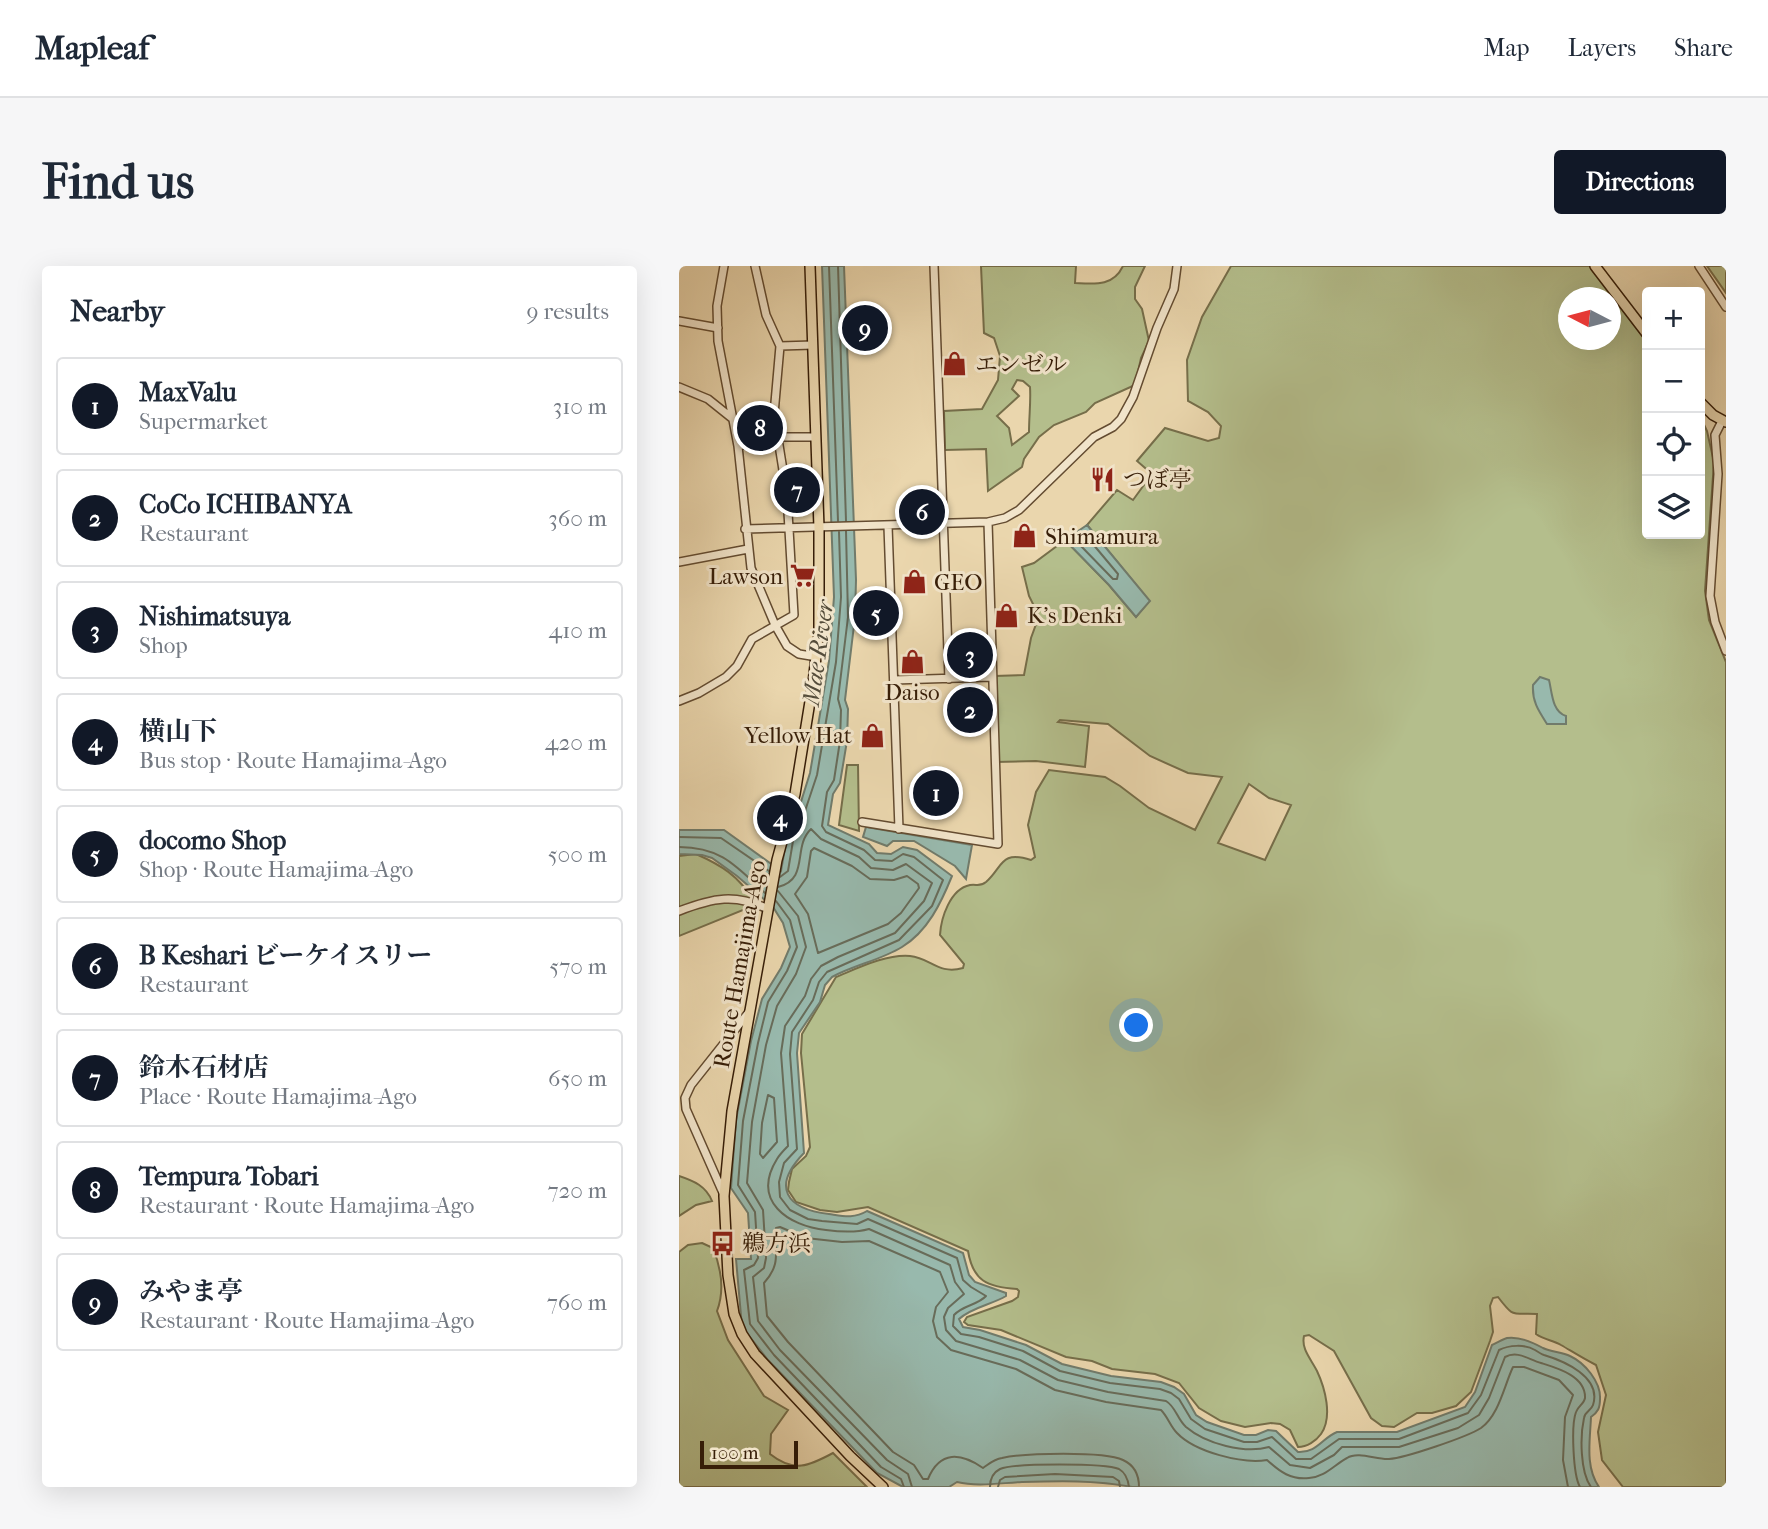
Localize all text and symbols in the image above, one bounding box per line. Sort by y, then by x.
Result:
text: Mapleaf [35,29,149,68]
text: Map [1484,34,1530,62]
text: Layers [1568,34,1636,62]
text: Share [1674,34,1733,62]
button: Directions [1554,150,1726,214]
text: Find us [42,153,194,211]
north arrow [1558,287,1621,350]
map controls [1642,287,1705,539]
button: + [1642,287,1705,350]
text: Nearby [70,294,165,329]
text: 9 results [527,298,609,325]
pin: 9 [842,302,888,354]
shop icon: エンゼル [941,350,969,378]
button: − [1642,350,1705,413]
place label: エンゼル [975,351,1067,378]
text: MaxValu [139,377,237,408]
text: 1 [91,393,99,420]
text: 310 m [553,393,607,420]
pin: 8 [737,402,783,454]
text: Supermarket [139,408,268,435]
button: locate [1642,413,1705,476]
pin: 7 [774,464,820,516]
restaurant icon: つぼ亭 [1089,465,1117,493]
place label: つぼ亭 [1123,466,1192,493]
button: layers [1642,476,1705,539]
pin: 6 [899,486,945,538]
text: CoCo ICHIBANYA [139,489,352,520]
text: 2 [89,505,101,532]
text: 360 m [548,505,607,532]
text: Restaurant [139,520,249,547]
shop icon: Shimamura [1011,522,1039,550]
place label: Shimamura [1045,523,1159,550]
supermarket icon: Lawson [789,562,817,590]
place label: Lawson [708,563,784,590]
shop icon: GEO [900,568,928,596]
place label: GEO [934,569,983,596]
pin: 5 [853,587,899,639]
water label: Mae River [796,596,840,709]
text: Nishimatsuya [139,601,290,632]
shop icon: K's Denki [993,601,1021,629]
place label: K's Denki [1027,602,1123,629]
text: 3 [90,617,100,644]
text: 410 m [549,617,607,644]
pin: 3 [947,629,993,681]
text: Shop [139,632,188,659]
shop icon: Daiso [898,648,926,676]
place label: Daiso [884,679,940,706]
pin: 2 [947,684,993,736]
text: 横山下 [139,716,217,747]
shop icon: Yellow Hat [858,721,886,749]
place label: Yellow Hat [743,722,852,749]
text: 4 [88,729,102,756]
text: 420 m [545,729,607,756]
text: Bus stop · Route Hamajima-Ago [139,747,447,774]
pin: 1 [913,767,959,819]
pin: 4 [757,792,803,844]
text: docomo Shop [139,825,286,856]
text: 5 [90,841,100,868]
text: 500 m [548,841,607,868]
text: Shop · Route Hamajima-Ago [139,856,413,883]
street label: Route Hamajima-Ago [708,858,771,1070]
text: B Keshari ビーケイスリー [139,940,432,971]
text: 6 [89,953,101,980]
text: 570 m [549,953,607,980]
text: Restaurant [139,971,249,998]
your location [1119,1008,1153,1042]
text: 鈴木石材店 [139,1052,269,1083]
text: 7 [89,1065,101,1092]
text: 650 m [548,1065,607,1092]
text: Place · Route Hamajima-Ago [139,1083,417,1110]
text: Tempura Tobari [139,1161,319,1192]
text: 8 [89,1177,101,1204]
text: 720 m [547,1177,607,1204]
text: Restaurant · Route Hamajima-Ago [139,1192,474,1219]
bus stop icon: 鵜方浜 [708,1229,736,1257]
place label: 鵜方浜 [742,1230,811,1257]
text: みやま亭 [139,1276,243,1307]
text: 9 [89,1289,101,1316]
text: 760 m [547,1289,607,1316]
text: Restaurant · Route Hamajima-Ago [139,1307,474,1334]
scale bar [700,1438,798,1470]
text: 100 m [711,1442,759,1464]

